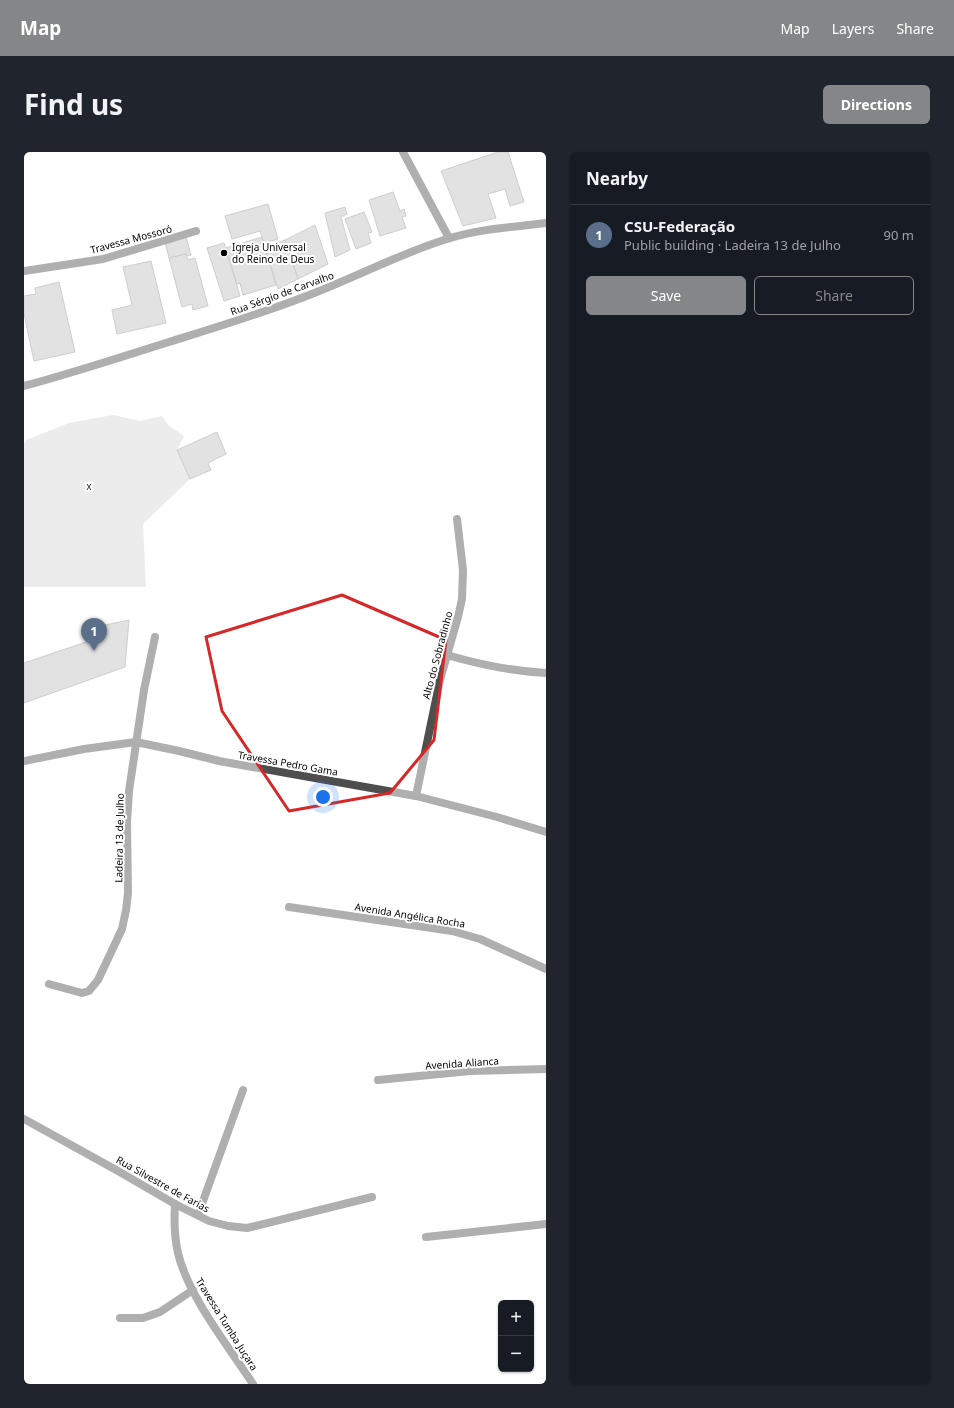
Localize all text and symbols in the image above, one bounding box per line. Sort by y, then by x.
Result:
text: Map [20,15,61,41]
text: Map [781,19,810,38]
text: Layers [832,19,874,38]
text: Share [896,19,934,38]
text: Find us [24,85,123,123]
button: Directions [823,85,930,124]
text: Nearby [586,167,648,190]
text: CSU-Federação [624,216,735,236]
street label: Travessa Mossoró [89,221,173,257]
text: 1 [595,226,603,244]
text: 90 m [884,226,914,244]
text: Public building · Ladeira 13 de Julho [624,236,841,254]
place label: Igreja Universal do Reino de Deus [232,240,315,266]
marker: Igreja Universal do Reino de Deus [219,248,229,258]
street label: Rua Sérgio de Carvalho [228,268,336,318]
button: Save [586,276,746,315]
button: Share [754,276,914,315]
park label: x [86,479,92,493]
street label: Alto do Sobradinho [419,610,455,700]
pin: 1 [81,618,107,651]
street label: Travessa Pedro Gama [237,747,339,779]
your location [313,787,333,807]
street label: Ladeira 13 de Julho [111,793,127,883]
street label: Avenida Angélica Rocha [354,899,466,931]
street label: Avenida Alianca [425,1053,499,1073]
street label: Rua Silvestre de Farias [114,1152,212,1216]
street label: Travessa Tumba Juçara [193,1275,261,1373]
map controls [498,1300,534,1372]
button: + [498,1300,534,1336]
button: − [498,1336,534,1372]

